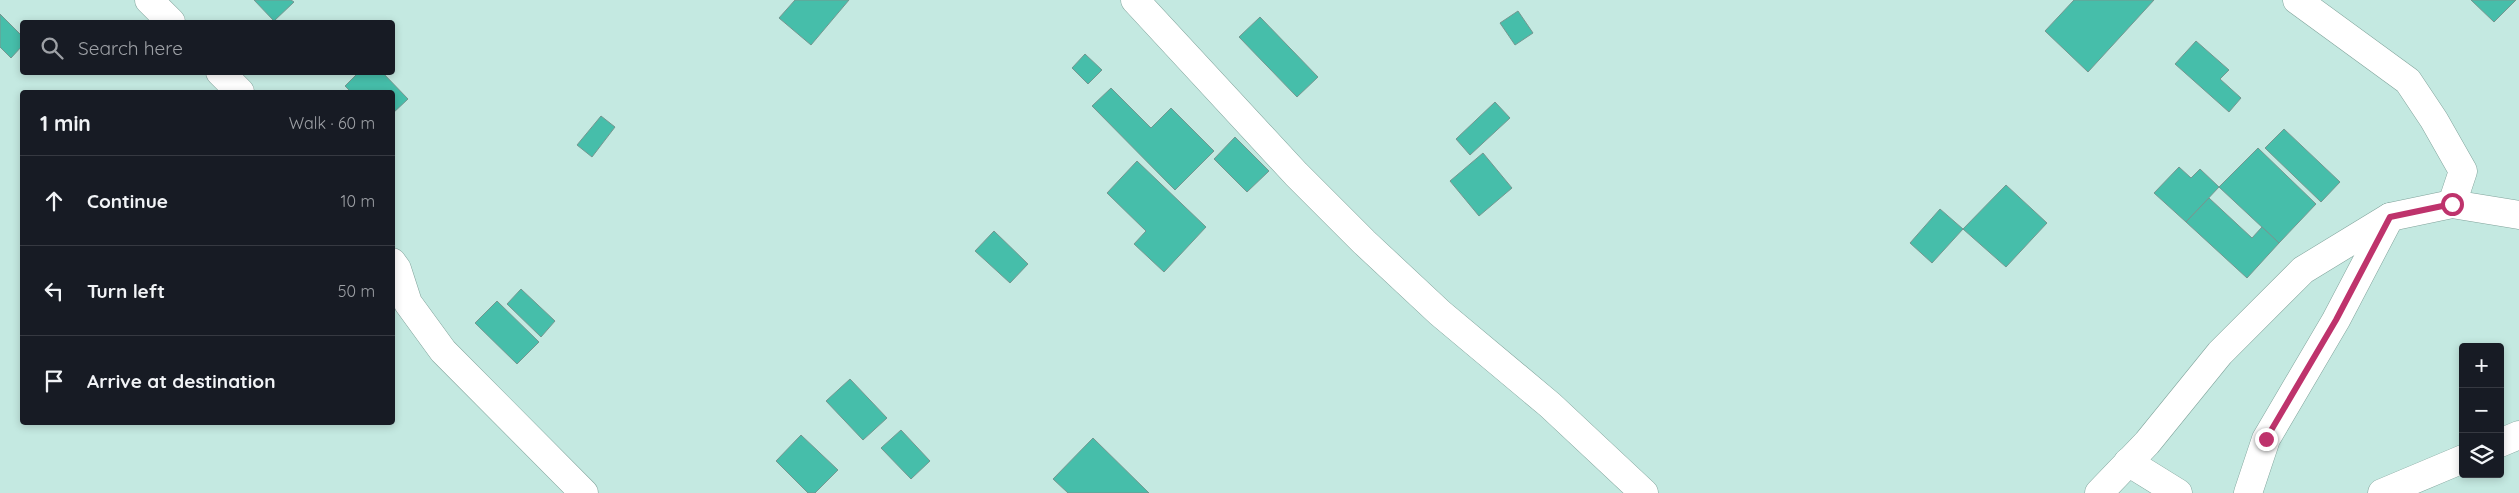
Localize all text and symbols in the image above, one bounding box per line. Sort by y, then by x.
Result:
search box [20,20,395,75]
icon: search [38,34,66,62]
text: Search here [78,36,183,60]
text: 1 min [40,110,91,136]
text: Walk · 60 m [289,113,375,133]
icon: ahead [40,187,68,215]
text: Continue [87,189,168,213]
text: 10 m [341,191,375,211]
route start [2441,193,2464,216]
icon: left [40,277,68,305]
text: Turn left [87,279,165,303]
text: 50 m [338,281,375,301]
map controls [2459,343,2504,478]
button: + [2459,343,2504,388]
icon: arrive [40,367,68,395]
text: Arrive at destination [87,369,276,393]
button: − [2459,388,2504,433]
route end [2255,428,2278,451]
button: layers [2459,433,2504,478]

